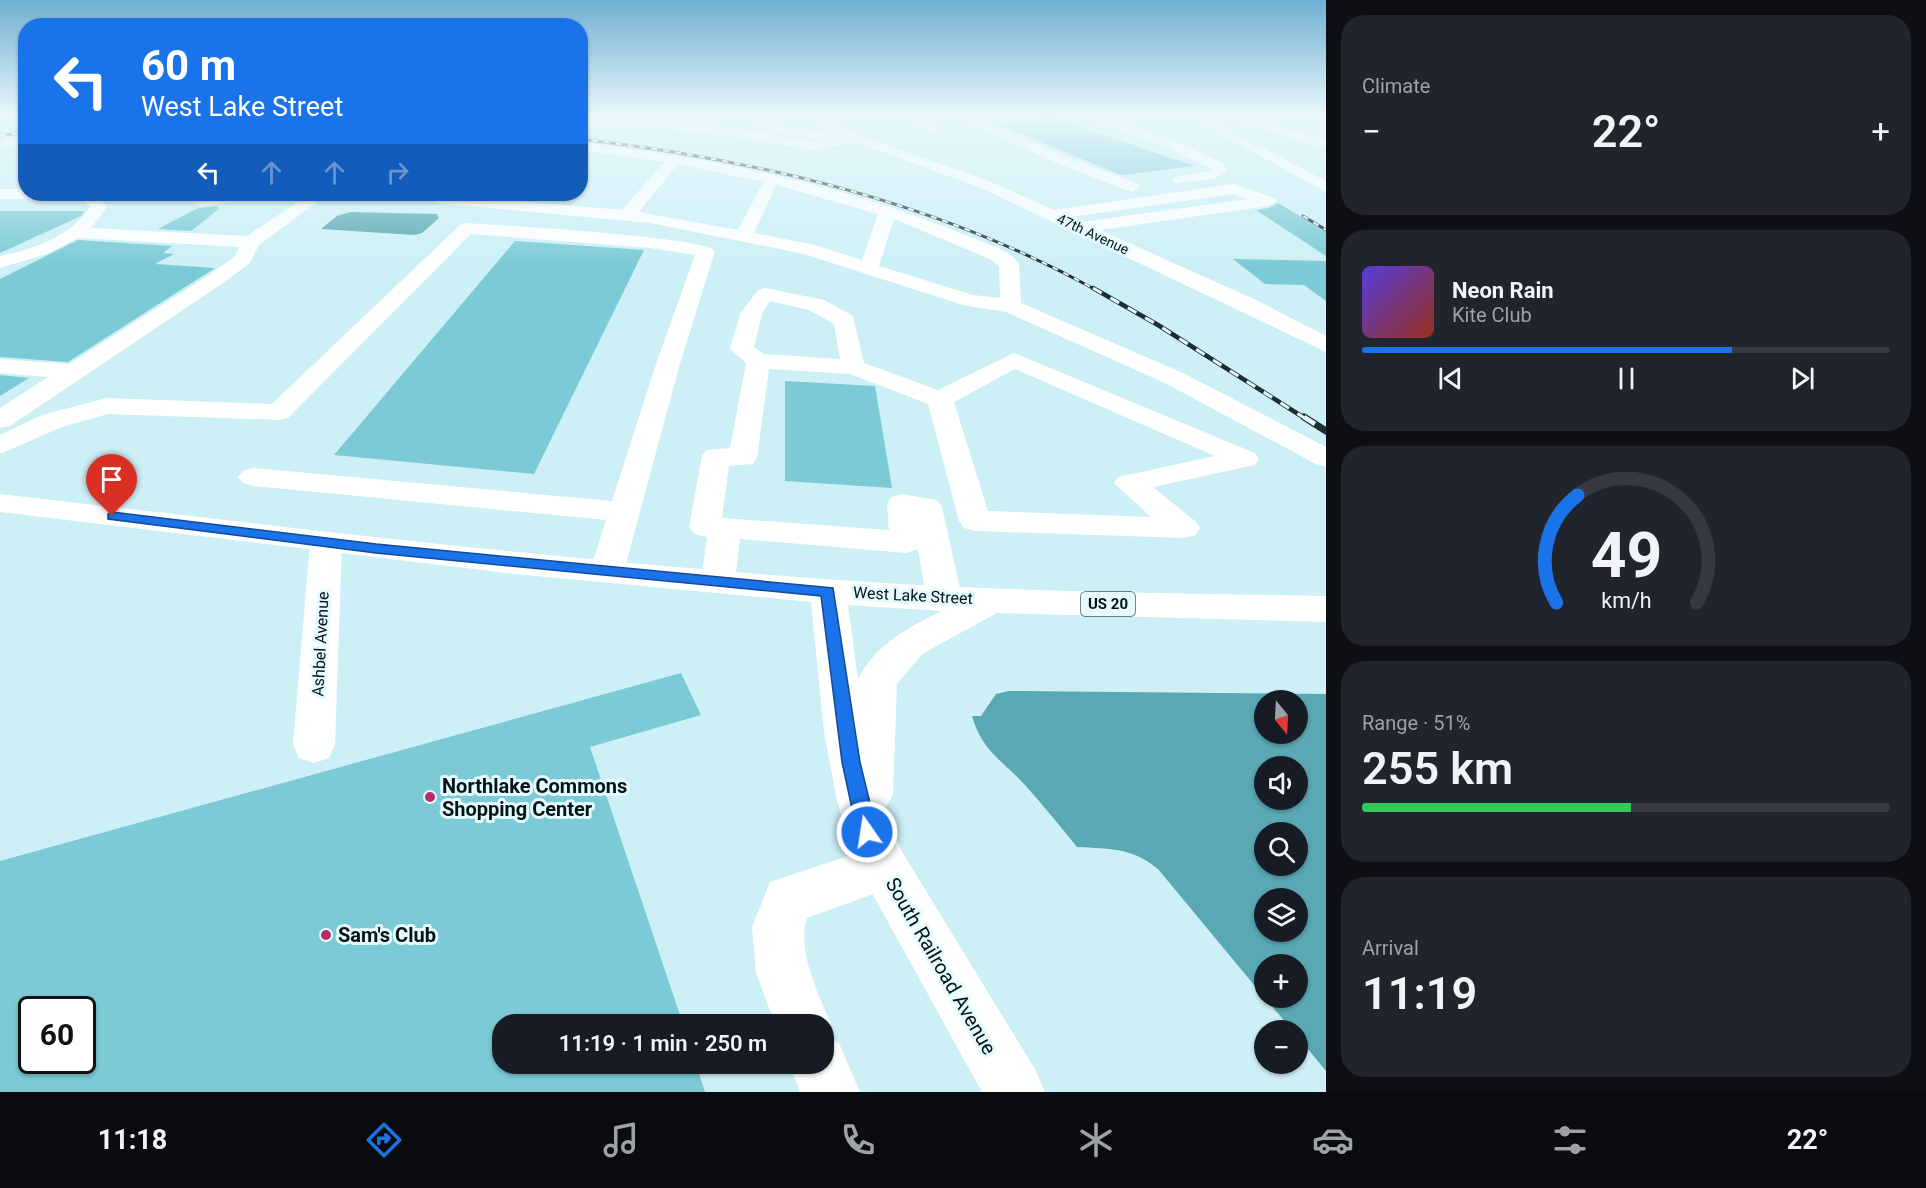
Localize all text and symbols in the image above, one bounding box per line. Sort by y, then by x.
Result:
text: 60 m [141,41,236,90]
icon: left [42,42,120,120]
text: Climate [1362,74,1430,98]
text: West Lake Street [141,91,343,123]
text: 22° [1592,105,1660,158]
text: − [1362,112,1381,151]
text: + [1871,112,1890,151]
icon: left [192,156,225,189]
icon: ahead [255,156,288,189]
icon: ahead [318,156,351,189]
icon: right [381,156,414,189]
street label: 47th Avenue [1055,210,1131,258]
text: Neon Rain [1452,278,1554,303]
text: Kite Club [1452,303,1532,327]
icon: previous [1434,362,1467,395]
icon: pause [1610,362,1643,395]
icon: next [1786,362,1819,395]
pin [86,454,137,516]
icon: arrive [95,463,128,496]
text: 49 [1590,519,1662,592]
street label: West Lake Street [853,583,973,608]
text: km/h [1601,588,1651,613]
street label: Ashbel Avenue [308,591,333,697]
road number: US 20 [1081,592,1135,616]
north arrow [1254,690,1308,744]
map controls [1254,690,1308,1074]
text: Range · 51% [1362,711,1470,735]
text: 255 km [1362,742,1513,795]
button: sound [1254,756,1308,810]
place label: Northlake Commons Shopping Center [442,774,627,821]
marker: Northlake Commons Shopping Center [423,790,437,804]
position arrow [835,800,899,864]
button: search [1254,822,1308,876]
street label: South Railroad Avenue [881,873,1001,1059]
button: layers [1254,888,1308,942]
place label: Sam's Club [338,923,436,947]
marker: Sam's Club [319,928,333,942]
text: Arrival [1362,936,1419,960]
button: + [1254,954,1308,1008]
text: 11:19 [1362,967,1477,1020]
speed limit sign: 60 [18,996,96,1074]
button: − [1254,1020,1308,1074]
text: 11:19 · 1 min · 250 m [559,1031,767,1056]
icon: directions [363,1119,405,1161]
icon: music [600,1119,642,1161]
icon: phone [837,1119,879,1161]
icon: climate [1075,1119,1117,1161]
icon: car [1312,1119,1354,1161]
icon: filters [1549,1119,1591,1161]
text: 11:18 [98,1124,167,1156]
text: 22° [1787,1124,1828,1156]

